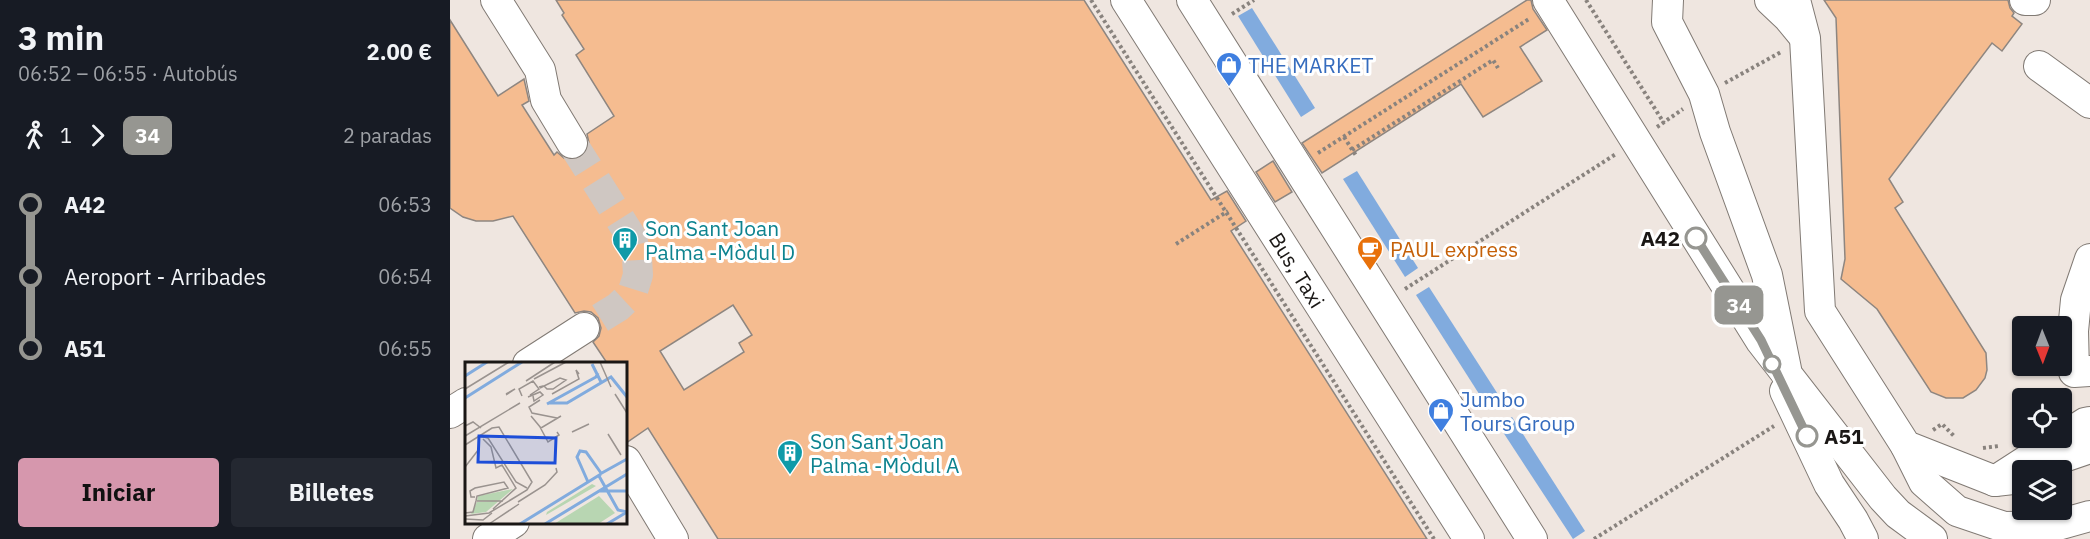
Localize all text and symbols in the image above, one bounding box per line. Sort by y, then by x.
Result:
text: 3 min [18,16,104,59]
text: 2.00 € [367,37,432,66]
shop icon: THE MARKET [1214,50,1244,88]
place label: THE MARKET [1248,51,1374,79]
text: 06:52 – 06:55 · Autobús [18,60,238,87]
icon: walk [18,119,51,152]
icon: forward [81,119,114,152]
text: 34 [135,121,160,149]
text: 1 [60,122,72,149]
text: 2 paradas [343,122,432,149]
text: A42 [64,190,105,219]
text: 06:53 [378,191,432,218]
place label: Son Sant Joan Palma -Mòdul D [645,214,795,266]
place label: A42 [1640,224,1680,252]
building icon: Son Sant Joan Palma -Mòdul D [610,225,640,263]
street label: Bus, Taxi [1263,227,1331,313]
marker: A42 [1685,227,1707,249]
cafe icon: PAUL express [1355,234,1385,272]
place label: PAUL express [1390,235,1518,263]
text: Aeroport - Arribades [64,262,266,291]
text: 06:54 [378,263,432,290]
line badge: 34 [1712,286,1766,324]
text: 34 [1726,291,1752,319]
north arrow [2012,316,2072,376]
map controls [2012,316,2072,520]
text: A51 [64,334,105,363]
text: 06:55 [378,335,432,362]
unlabelled marker [1763,355,1781,373]
inset map [465,362,627,524]
place label: Jumbo Tours Group [1460,385,1575,437]
button: locate [2012,388,2072,448]
shop icon: Jumbo Tours Group [1426,396,1456,434]
place label: A51 [1824,422,1864,450]
marker: A51 [1796,425,1818,447]
place label: Son Sant Joan Palma -Mòdul A [810,427,959,479]
building icon: Son Sant Joan Palma -Mòdul A [775,438,805,476]
button: Iniciar [18,458,219,527]
button: Billetes [231,458,432,527]
button: layers [2012,460,2072,520]

